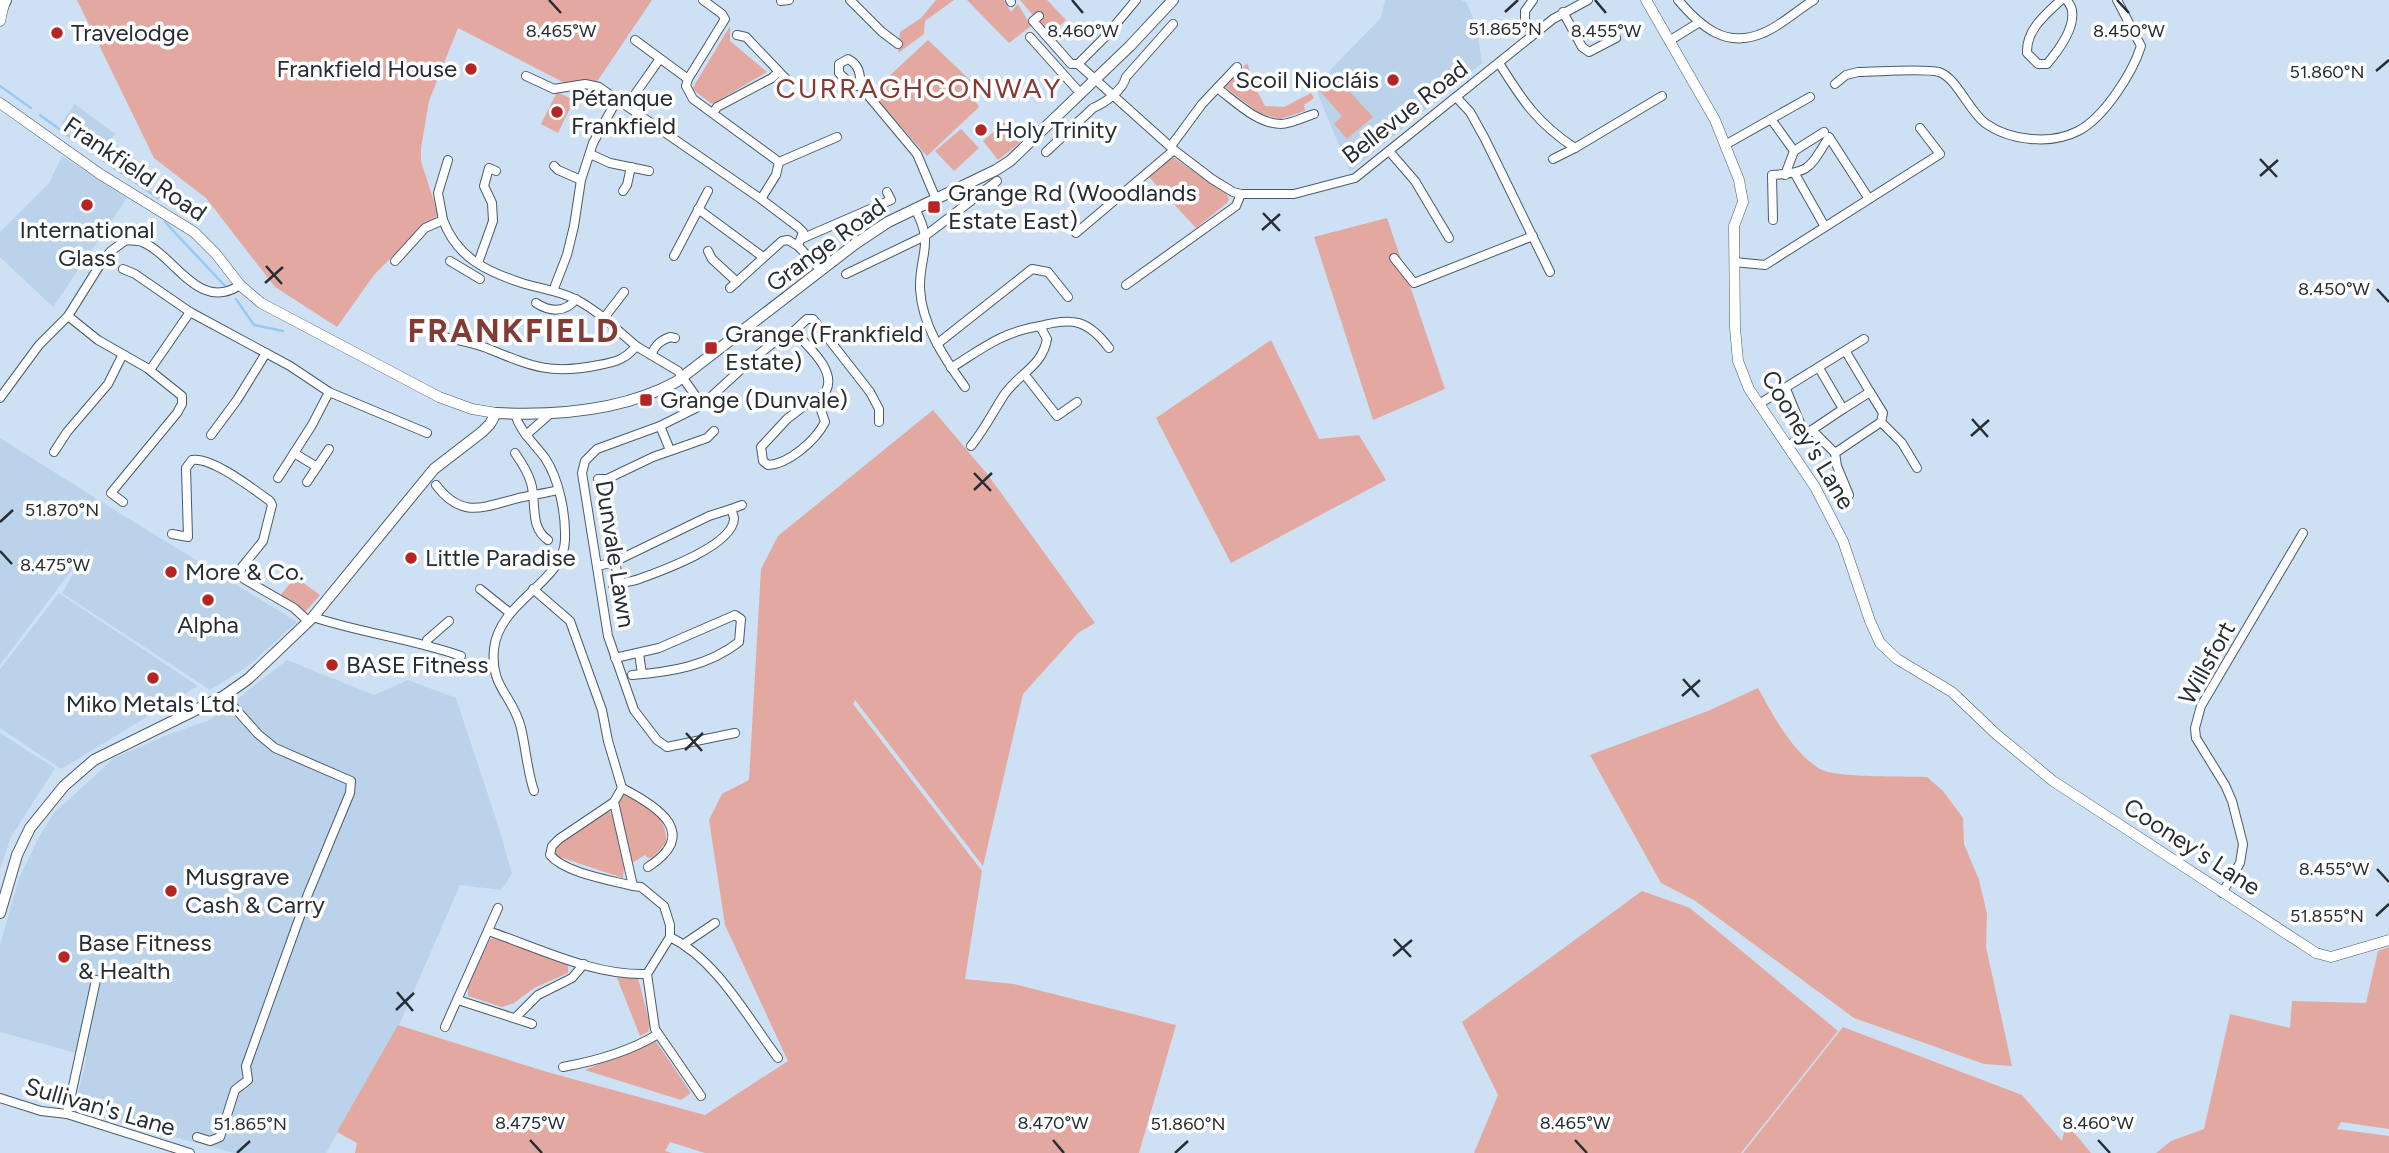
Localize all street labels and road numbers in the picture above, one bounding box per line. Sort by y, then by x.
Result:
street label: Bellevue Road [1336,54,1473,170]
street label: Frankfield Road [58,110,212,227]
street label: Grange Road [760,192,891,298]
street label: Cooney's Lane [1756,365,1861,515]
street label: Dunvale Lawn [590,478,641,630]
street label: Willsfort [2172,616,2241,709]
street label: Cooney's Lane [2119,792,2266,902]
street label: Sullivan's Lane [22,1071,179,1142]

